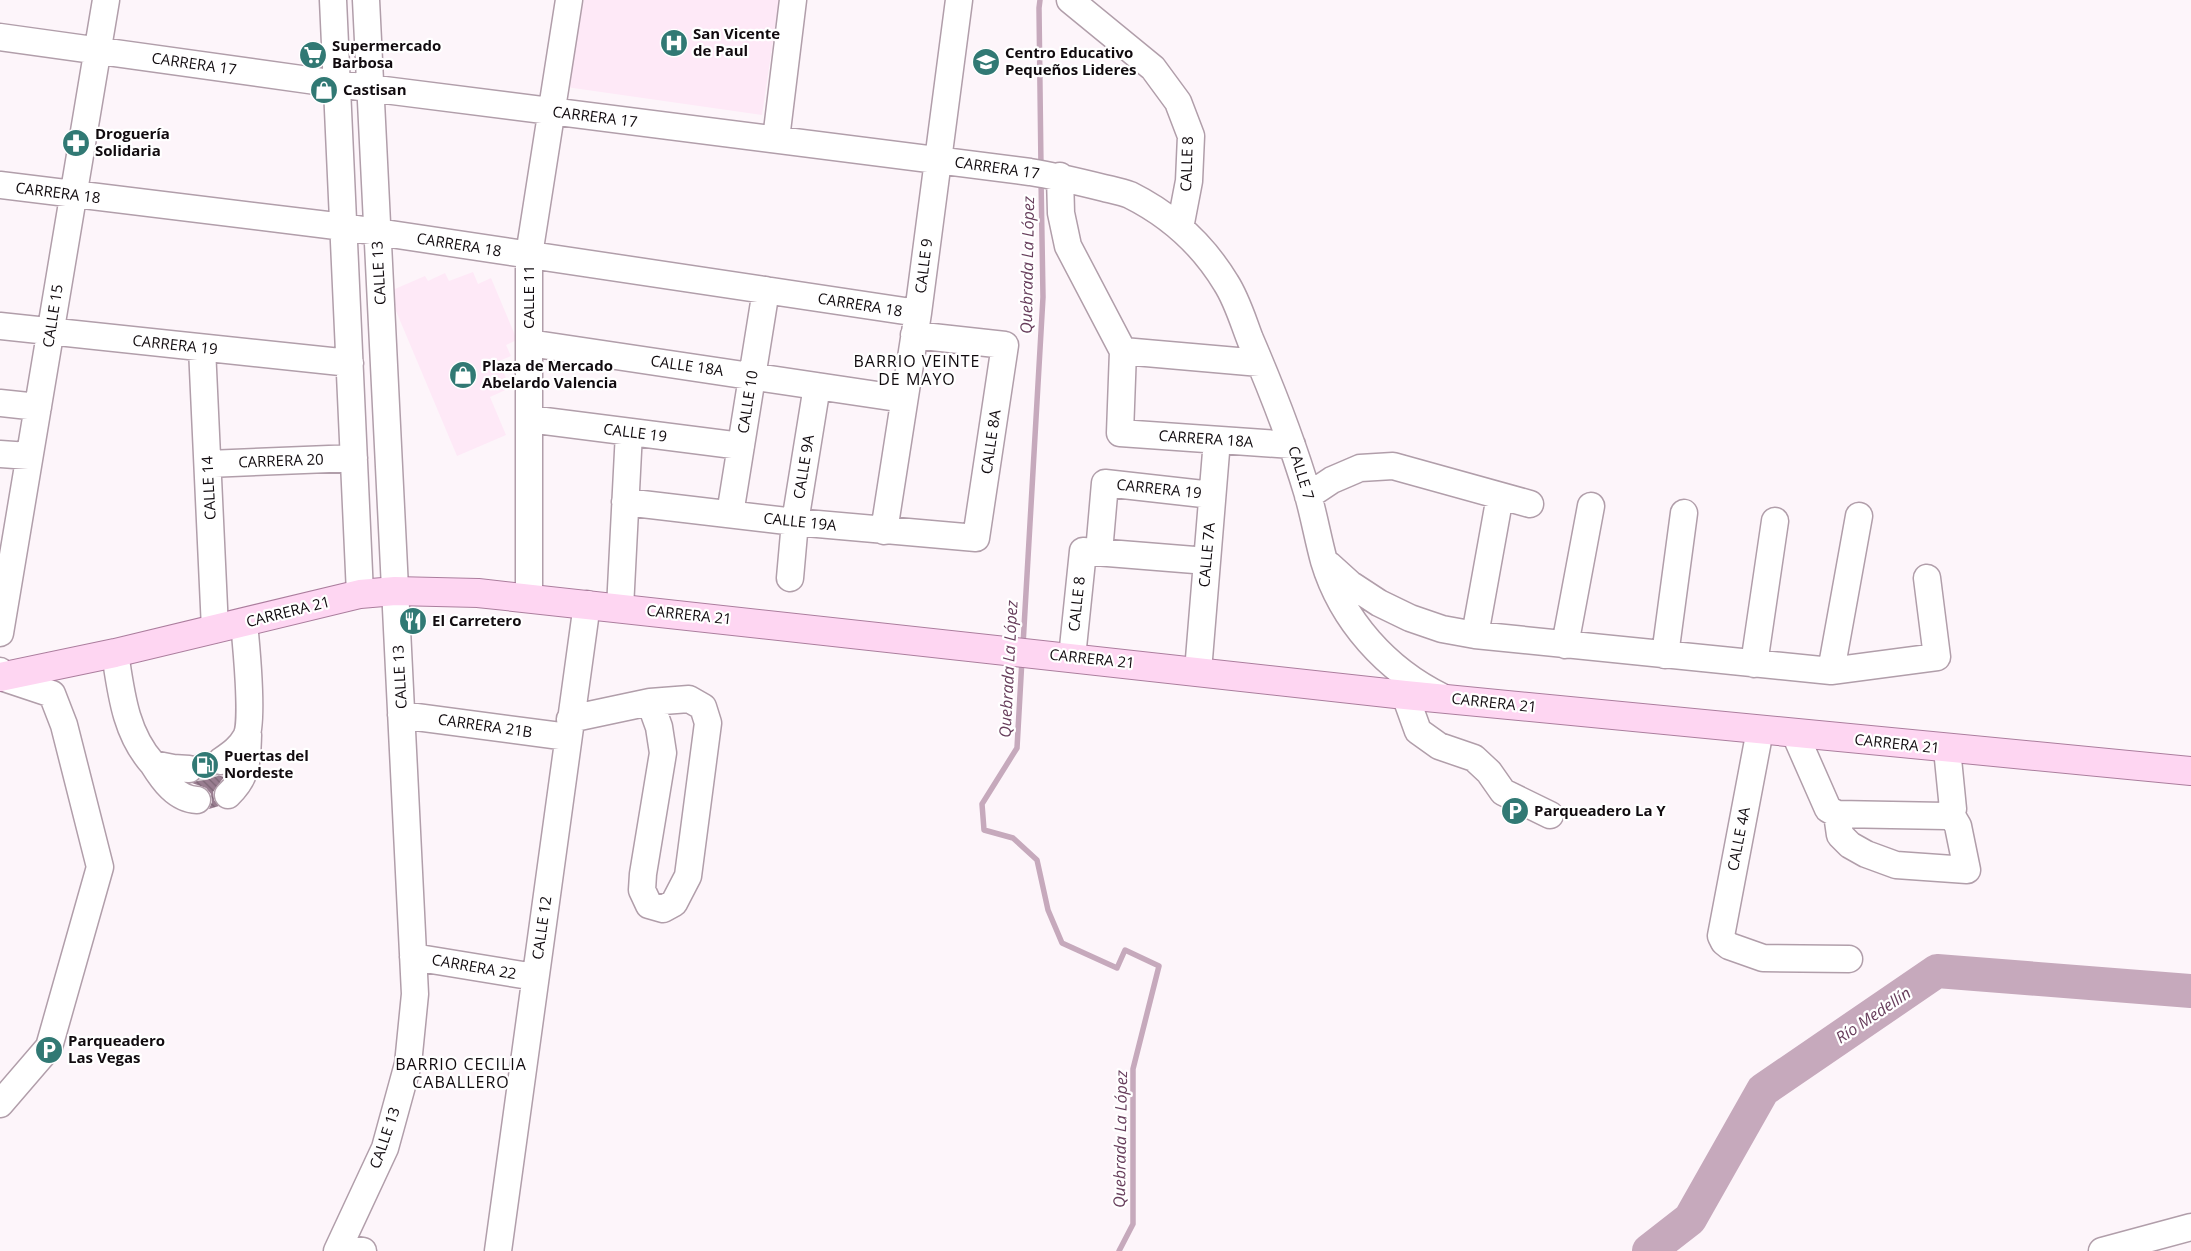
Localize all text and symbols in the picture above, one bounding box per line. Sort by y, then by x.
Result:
place label: San Vicente de Paul [693,23,780,60]
hospital icon: San Vicente de Paul [659,28,689,58]
place label: Supermercado Barbosa [332,35,441,72]
supermarket icon: Supermercado Barbosa [298,40,328,70]
place label: Centro Educativo Pequeños Lideres [1005,42,1137,79]
street label: CARRERA 17 [150,47,238,79]
school or university icon: Centro Educativo Pequeños Lideres [971,47,1001,77]
shop icon: Castisan [309,75,339,105]
place label: Castisan [343,79,407,99]
street label: CARRERA 17 [551,101,639,131]
place label: Droguería Solidaria [95,123,170,160]
pharmacy icon: Droguería Solidaria [61,128,91,158]
street label: CALLE 8 [1175,136,1197,192]
street label: CARRERA 17 [953,151,1041,183]
street label: CARRERA 18 [14,177,102,207]
water label: Quebrada La López [1015,195,1039,334]
street label: CARRERA 18 [415,227,503,261]
street label: CALLE 9 [910,237,936,295]
street label: CALLE 13 [366,241,390,306]
street label: CALLE 11 [518,265,538,329]
street label: CALLE 15 [37,283,67,349]
street label: CARRERA 18 [816,287,904,321]
street label: CARRERA 19 [132,330,219,358]
street label: CALLE 18A [649,350,725,380]
district label: BARRIO VEINTE DE MAYO [854,350,980,390]
place label: Plaza de Mercado Abelardo Valencia [482,355,617,392]
shop icon: Plaza de Mercado Abelardo Valencia [448,360,478,390]
street label: CALLE 10 [732,369,762,435]
street label: CALLE 8A [976,408,1004,475]
street label: CALLE 19 [602,418,668,446]
street label: CARRERA 18A [1158,425,1255,451]
street label: CALLE 9A [788,433,818,500]
street label: CALLE 7 [1284,443,1320,502]
street label: CARRERA 20 [238,449,324,471]
street label: CALLE 14 [196,455,220,521]
street label: CARRERA 19 [1116,474,1203,502]
street label: CALLE 19A [763,507,838,535]
street label: CALLE 7A [1193,521,1219,588]
street label: CALLE 8 [1063,575,1089,632]
street label: CARRERA 21 [244,591,332,631]
water label: Quebrada La López [993,599,1023,738]
street label: CARRERA 21 [646,600,733,628]
restaurant icon: El Carretero [398,606,428,636]
place label: El Carretero [432,610,521,630]
street label: CARRERA 21 [1049,644,1136,672]
street label: CALLE 13 [387,645,411,710]
street label: CARRERA 21 [1451,688,1538,716]
street label: CARRERA 21B [437,708,534,742]
street label: CARRERA 21 [1854,729,1941,757]
place label: Puertas del Nordeste [224,745,309,782]
fuel station icon: Puertas del Nordeste [190,750,220,780]
parking icon: Parqueadero La Y [1500,796,1530,826]
place label: Parqueadero La Y [1534,800,1666,820]
street label: CALLE 4A [1722,805,1754,873]
street label: CALLE 12 [527,895,555,961]
street label: CARRERA 22 [430,949,518,983]
water label: Río Medellín [1831,982,1915,1048]
place label: Parqueadero Las Vegas [68,1030,165,1067]
parking icon: Parqueadero Las Vegas [34,1035,64,1065]
district label: BARRIO CECILIA CABALLERO [395,1053,527,1093]
water label: Quebrada La López [1108,1069,1132,1208]
street label: CALLE 13 [364,1104,404,1171]

